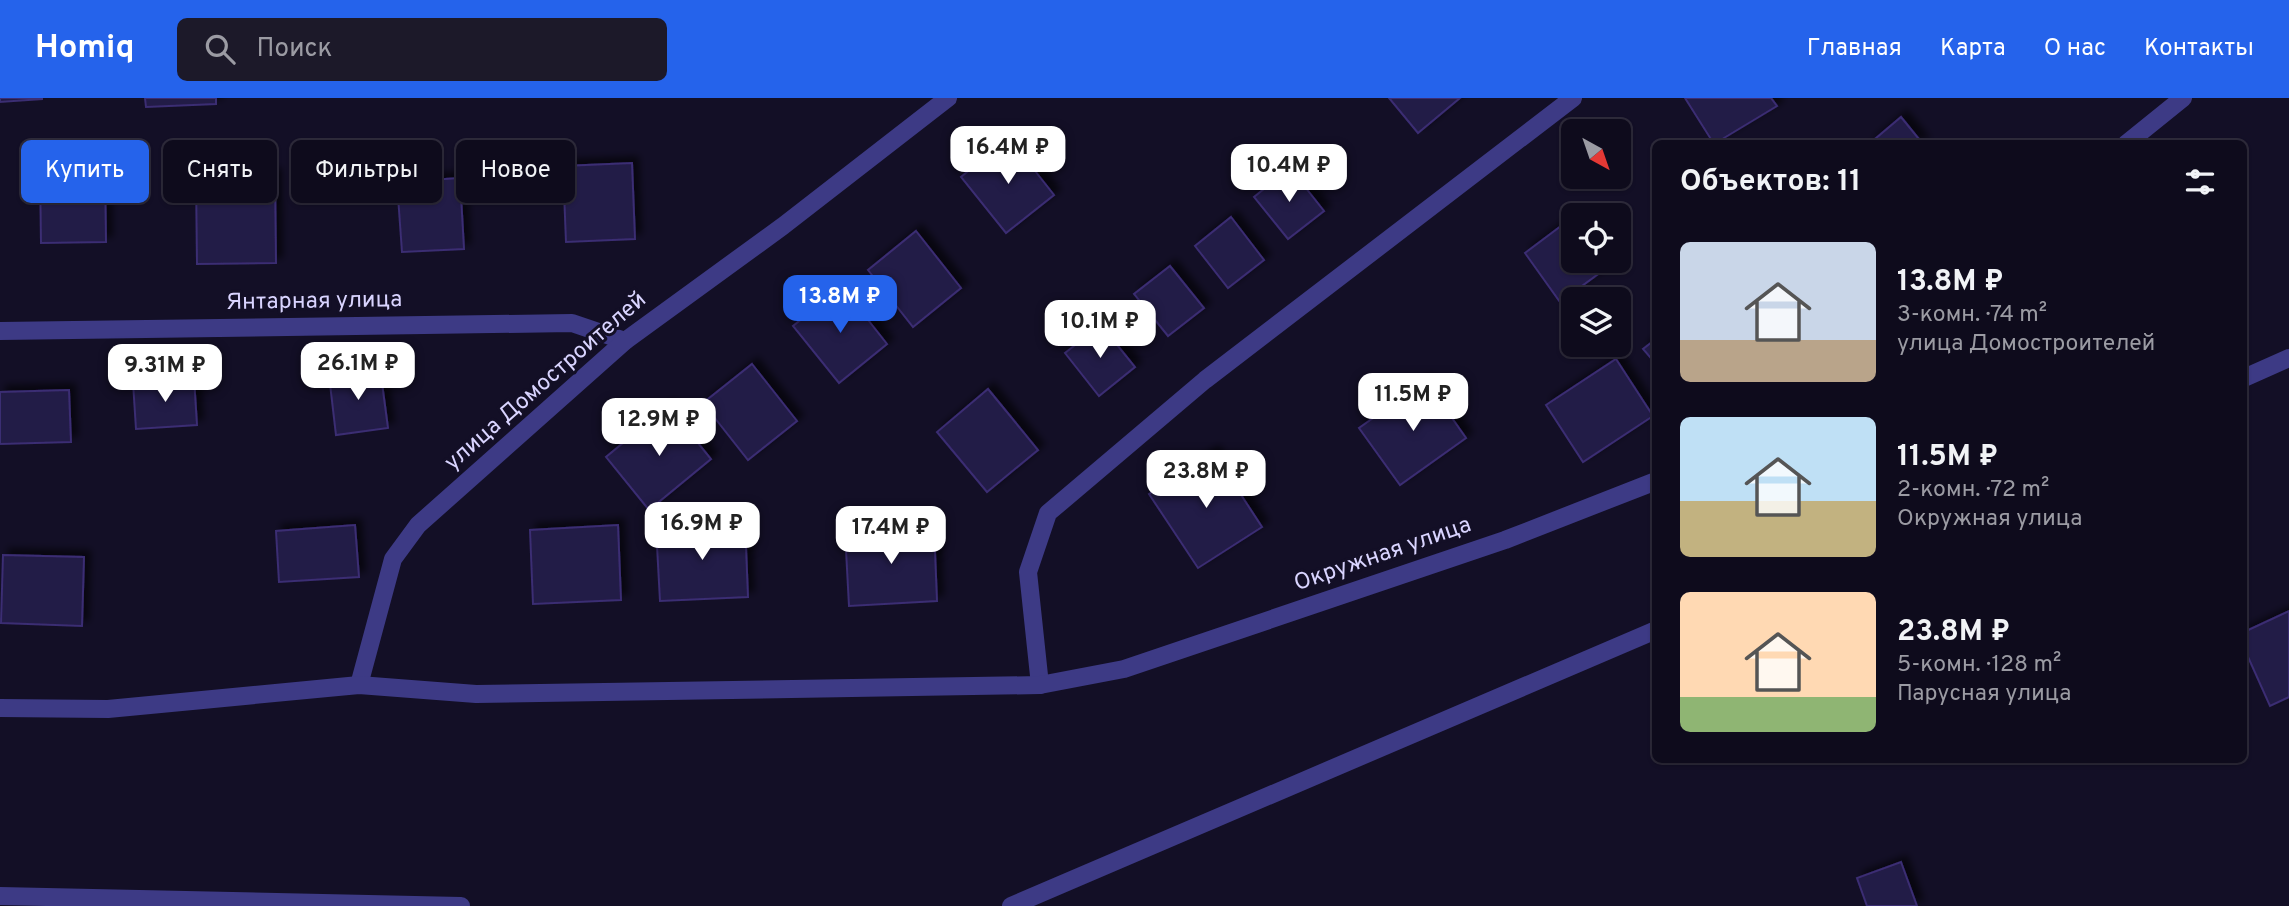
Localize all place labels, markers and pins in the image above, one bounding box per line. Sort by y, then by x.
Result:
pin: 16.4M ₽ [943,126,1073,186]
pin: 10.4M ₽ [1224,144,1354,204]
pin: 13.8M ₽ [775,275,905,335]
pin: 10.1M ₽ [1035,300,1165,360]
pin: 26.1M ₽ [293,342,423,402]
pin: 9.31M ₽ [100,344,230,404]
pin: 11.5M ₽ [1348,374,1478,433]
pin: 12.9M ₽ [594,398,724,458]
pin: 23.8M ₽ [1141,450,1271,510]
pin: 16.9M ₽ [637,503,767,562]
pin: 17.4M ₽ [826,506,956,566]

